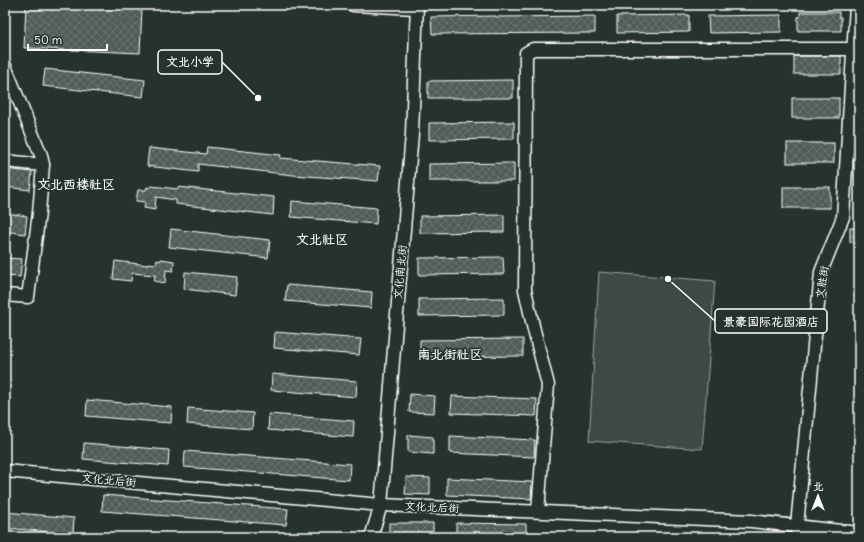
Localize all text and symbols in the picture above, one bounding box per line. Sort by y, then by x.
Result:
scale bar [28,26,107,52]
text: 50 m [34,32,63,47]
callout: 文北小学 [158,50,222,74]
text: 文北小学 [166,54,214,69]
district label: 文北西楼社区 [37,176,115,193]
district label: 文北社区 [296,231,348,248]
street label: 文化南北街 [391,243,409,300]
street label: 文胜街 [813,264,832,299]
callout: 景豪国际花园酒店 [715,309,827,333]
text: 景豪国际花园酒店 [723,314,819,329]
district label: 南北街社区 [417,346,483,363]
street label: 文化北后街 [81,471,138,489]
north arrow [798,476,838,516]
text: 北 [813,479,824,493]
street label: 文化北后街 [404,499,461,515]

